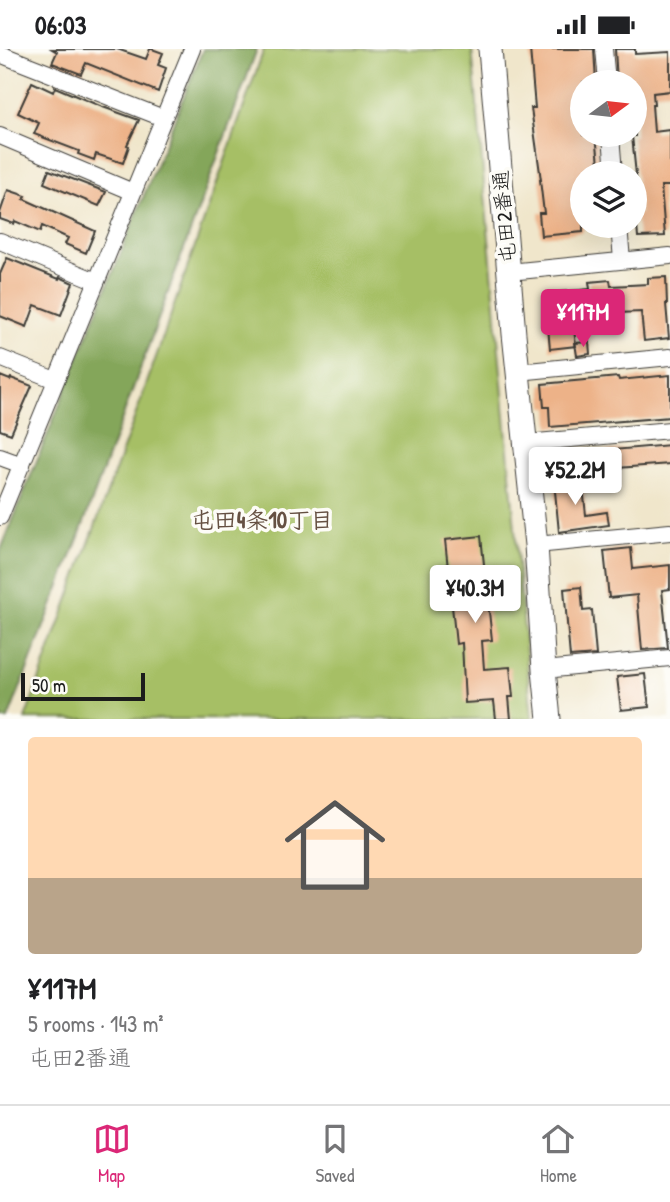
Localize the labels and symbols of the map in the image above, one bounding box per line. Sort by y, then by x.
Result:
north arrow [570,70,648,147]
street label: 屯田2番通 [485,169,523,265]
pin: ¥117M [534,289,632,349]
pin: ¥52.2M [518,447,632,507]
district label: 屯田4条10丁目 [191,504,333,535]
pin: ¥40.3M [418,565,532,625]
scale bar [21,670,145,702]

